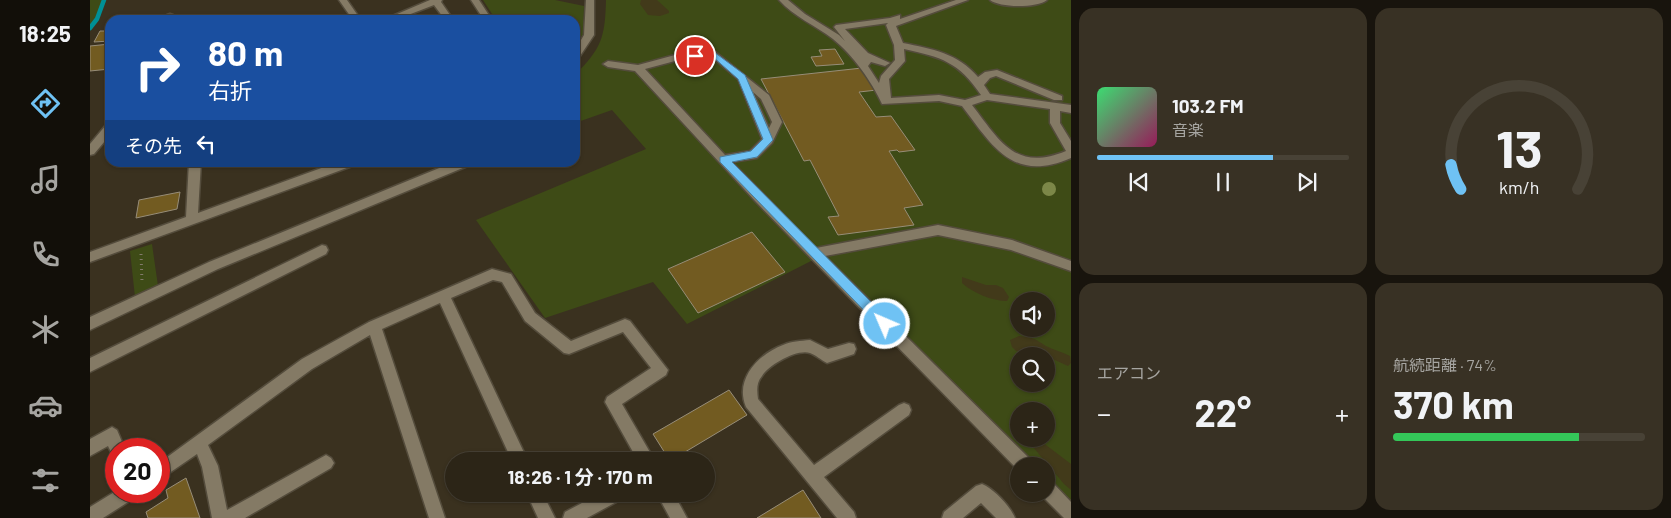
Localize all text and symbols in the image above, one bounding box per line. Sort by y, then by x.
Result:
text: 18:25 [19,20,71,46]
text: 80 m [208,31,283,73]
icon: right [125,35,190,100]
pin [674,35,716,77]
icon: arrive [681,42,709,70]
text: 右折 [208,77,252,103]
icon: directions [28,86,63,121]
text: 103.2 FM [1172,94,1244,117]
text: 13 [1496,116,1542,178]
text: 音楽 [1172,120,1204,139]
icon: left [192,130,220,158]
text: その先 [125,134,182,157]
icon: music [28,162,63,197]
icon: previous [1125,168,1153,196]
icon: pause [1209,168,1237,196]
icon: next [1293,168,1321,196]
text: km/h [1499,176,1539,198]
icon: phone [28,237,63,272]
map controls [1010,292,1055,502]
button: sound [1010,292,1055,337]
position arrow [858,297,910,349]
icon: climate [28,312,63,347]
button: search [1010,347,1055,392]
text: 航続距離 · 74% [1393,355,1497,374]
text: エアコン [1097,363,1161,382]
text: 370 km [1393,381,1514,427]
icon: car [28,388,63,423]
text: 22° [1195,389,1251,435]
text: − [1097,396,1111,430]
text: + [1335,396,1349,430]
button: + [1010,402,1055,447]
speed limit sign: 20 [105,438,170,503]
button: − [1010,457,1055,502]
icon: filters [28,463,63,498]
text: 18:26 · 1 分 · 170 m [507,465,653,488]

